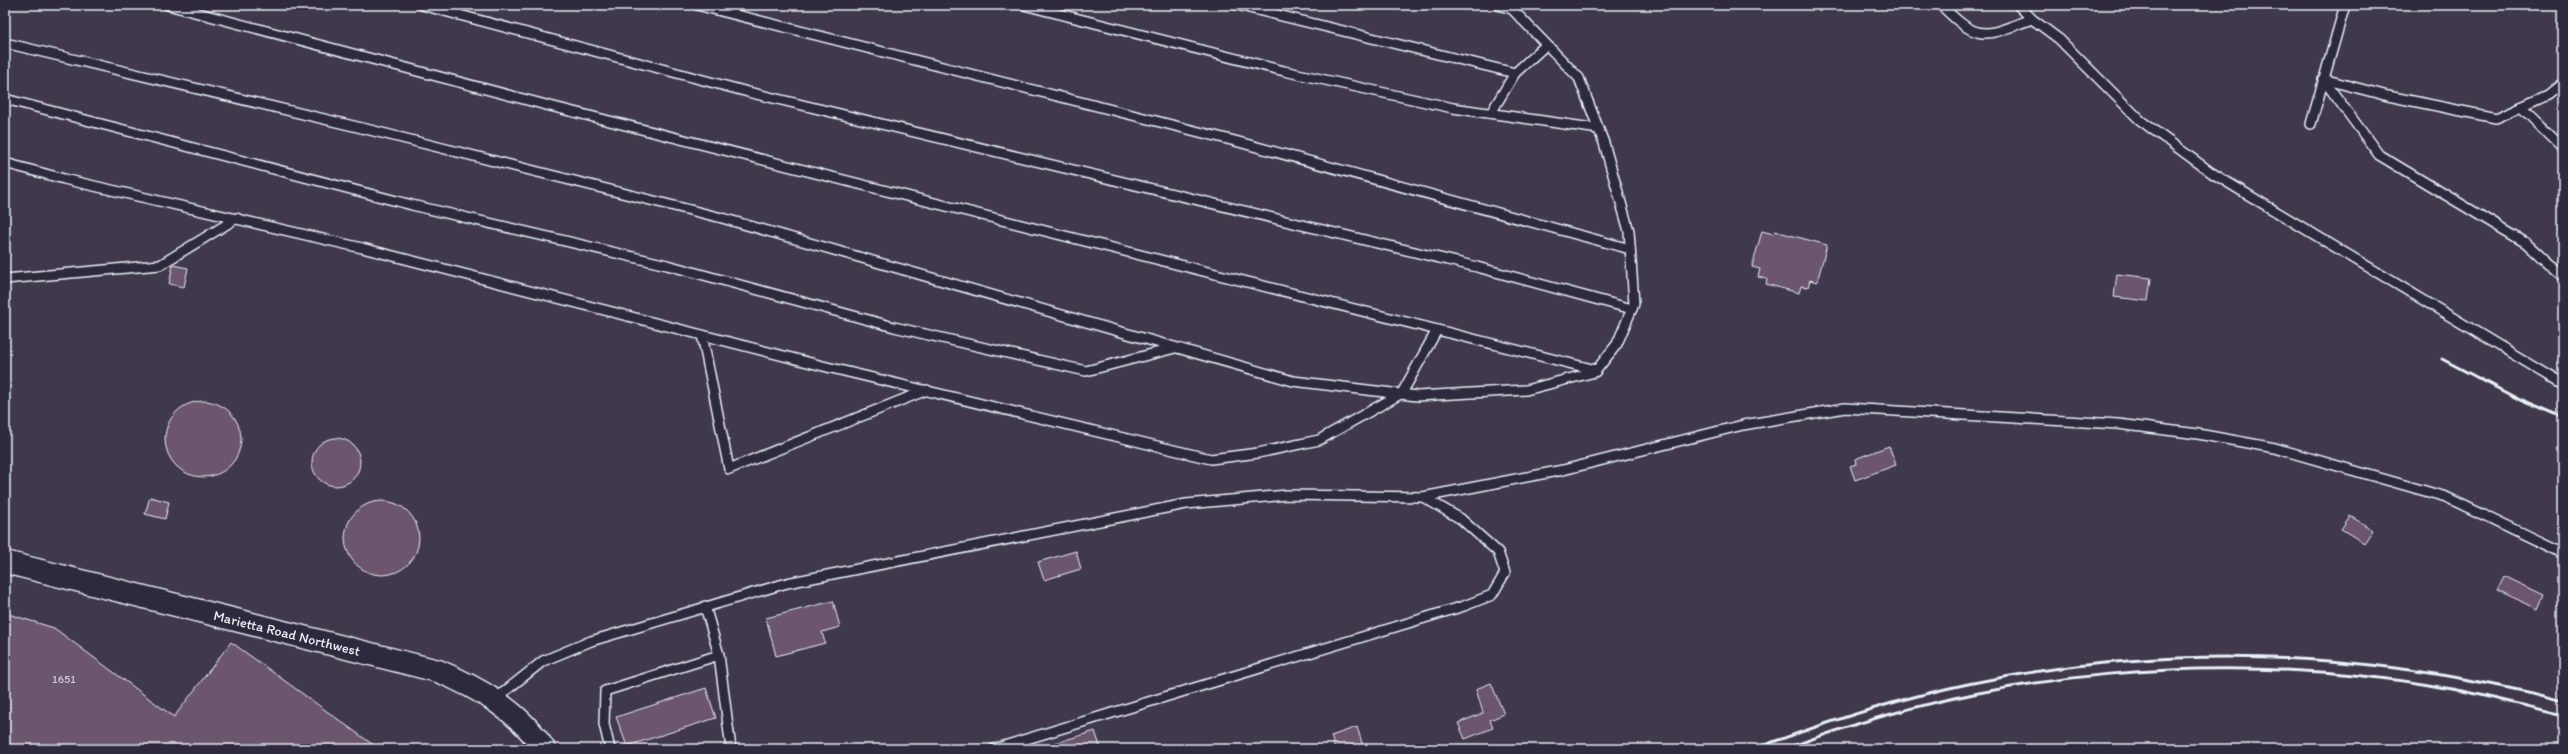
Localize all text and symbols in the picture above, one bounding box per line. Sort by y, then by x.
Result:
street label: Marietta Road Northwest [212,607,362,660]
house number: 1651 [52,672,76,686]

